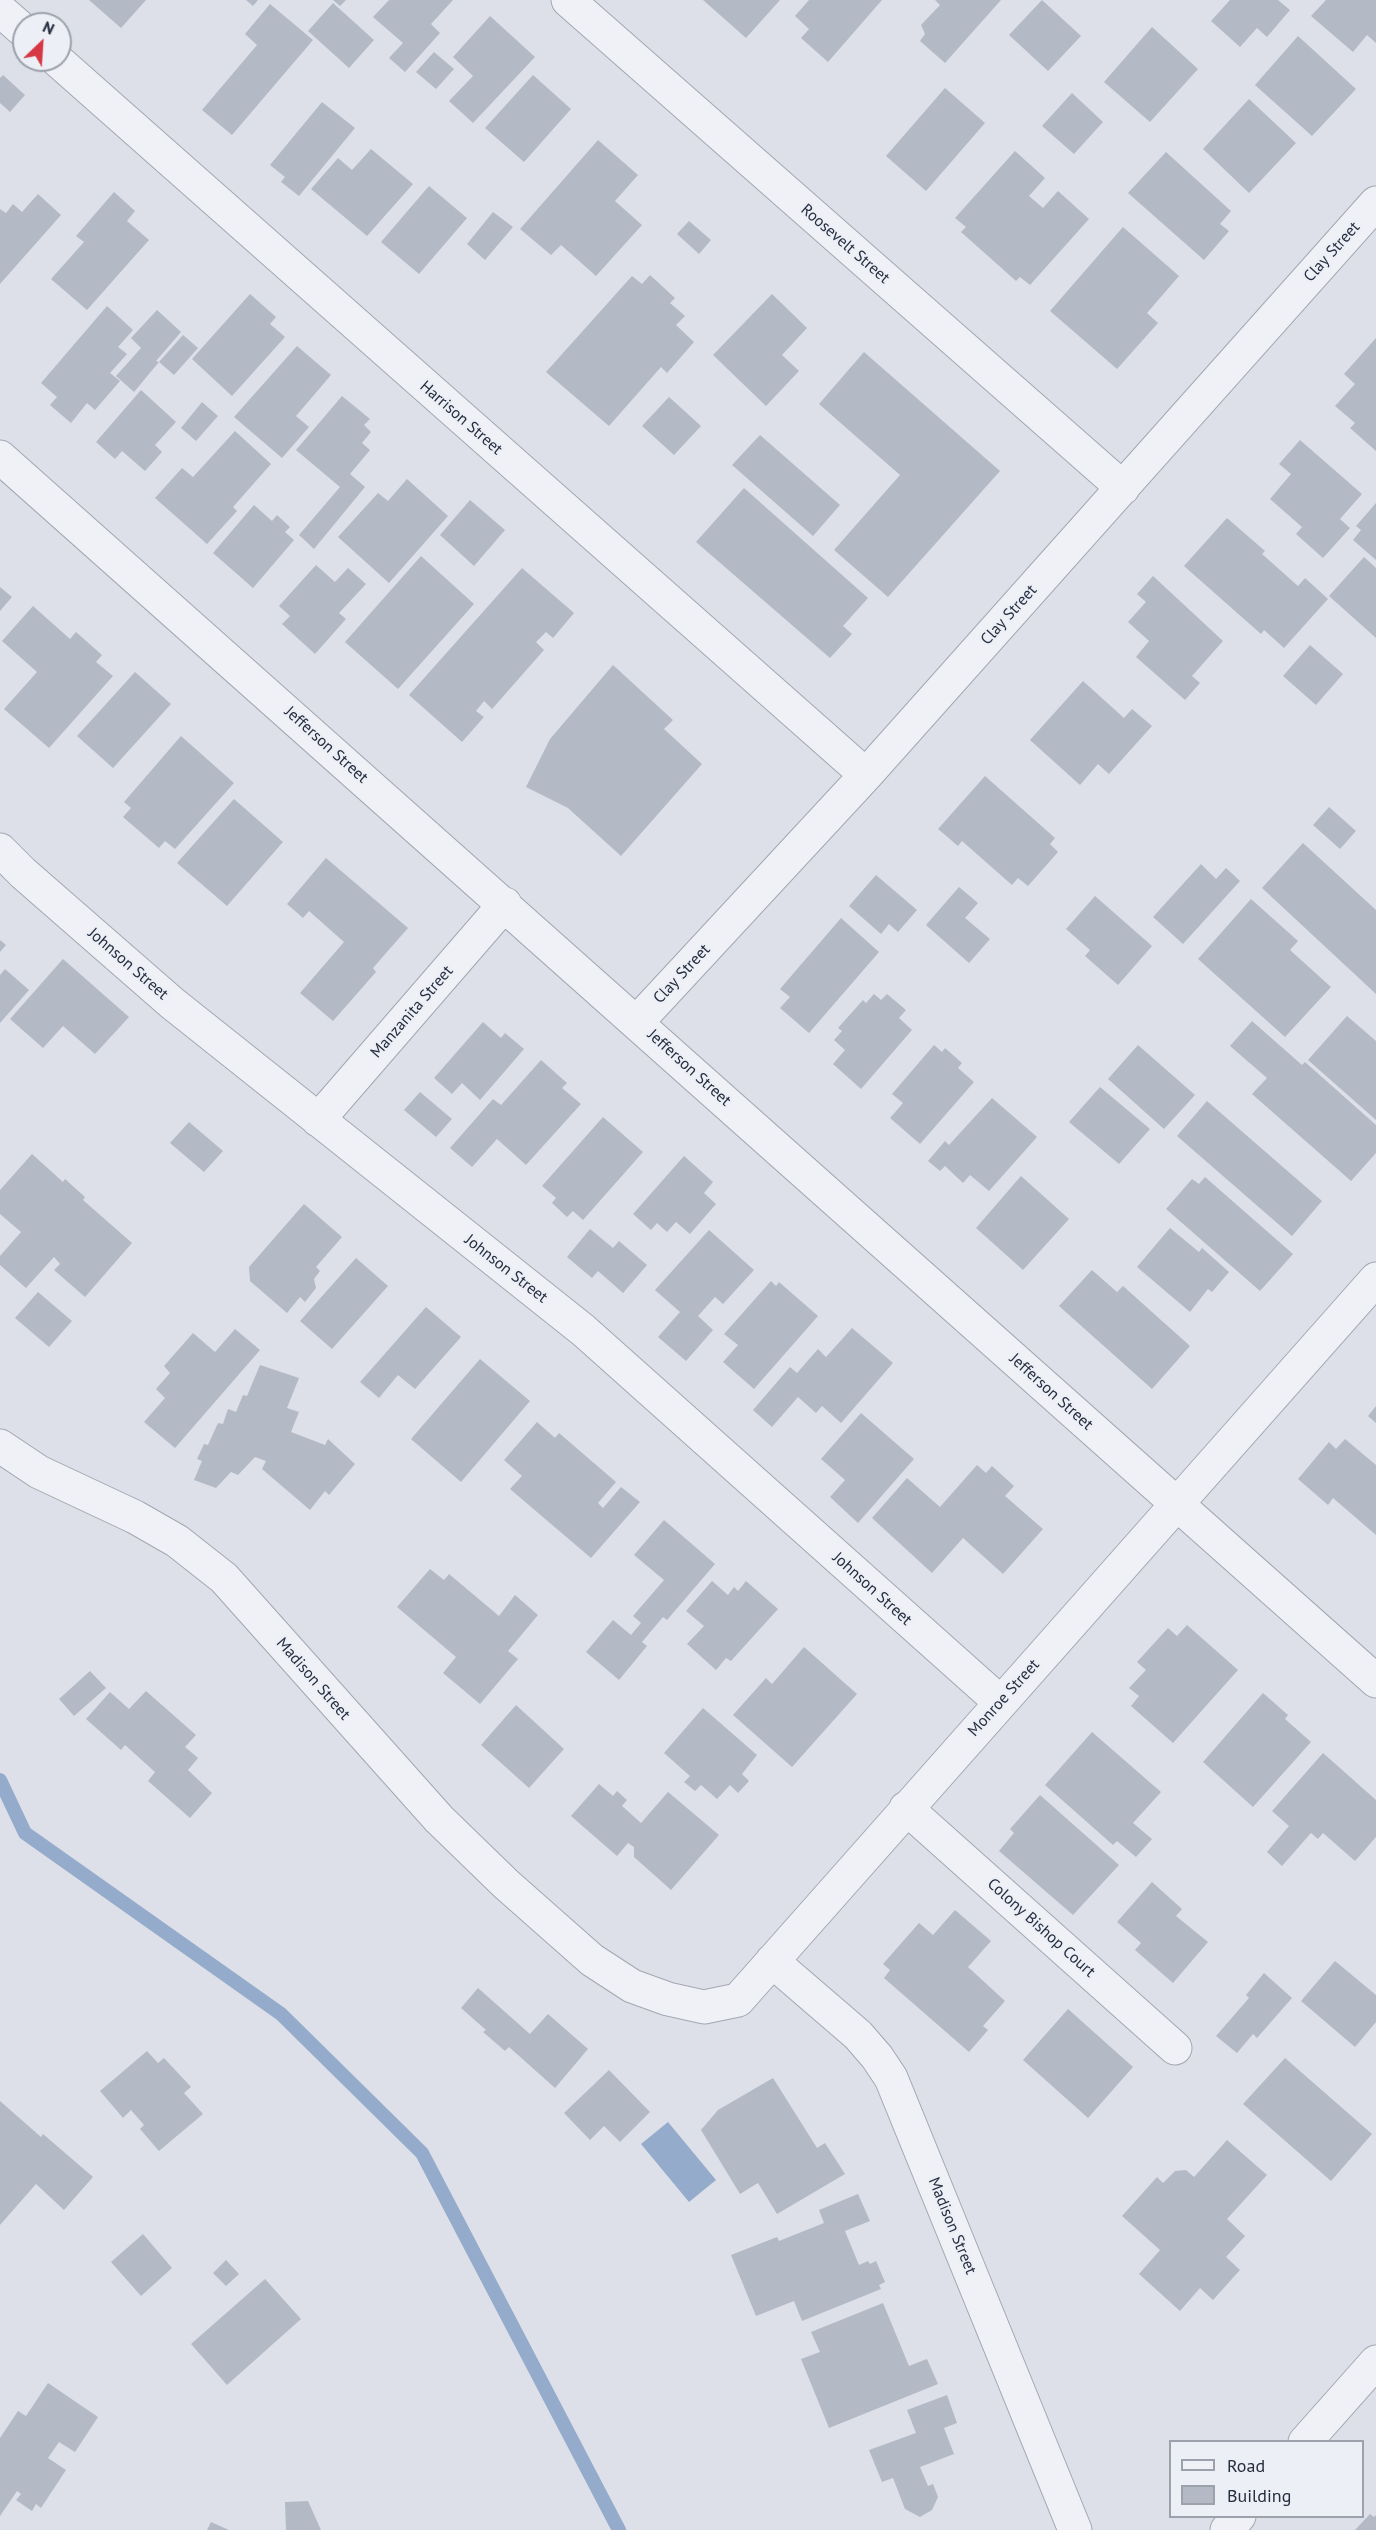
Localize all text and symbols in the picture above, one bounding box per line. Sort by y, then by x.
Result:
north arrow [12,12,72,72]
text: N [40,16,58,39]
street label: Roosevelt Street [797,200,893,288]
street label: Clay Street [1300,218,1364,286]
street label: Harrison Street [416,377,506,459]
street label: Clay Street [977,581,1041,649]
street label: Jefferson Street [280,703,372,787]
street label: Johnson Street [84,924,172,1004]
street label: Clay Street [650,940,714,1008]
street label: Manzanita Street [367,962,457,1062]
street label: Jefferson Street [643,1026,735,1110]
street label: Johnson Street [461,1231,551,1307]
street label: Jefferson Street [1005,1350,1097,1434]
street label: Johnson Street [828,1548,916,1630]
street label: Madison Street [272,1634,354,1724]
street label: Monroe Street [964,1655,1044,1741]
street label: Colony Bishop Court [983,1874,1099,1982]
street label: Madison Street [924,2175,980,2277]
legend [1169,2440,1364,2518]
text: Road [1227,2454,1265,2477]
text: Building [1227,2484,1291,2507]

